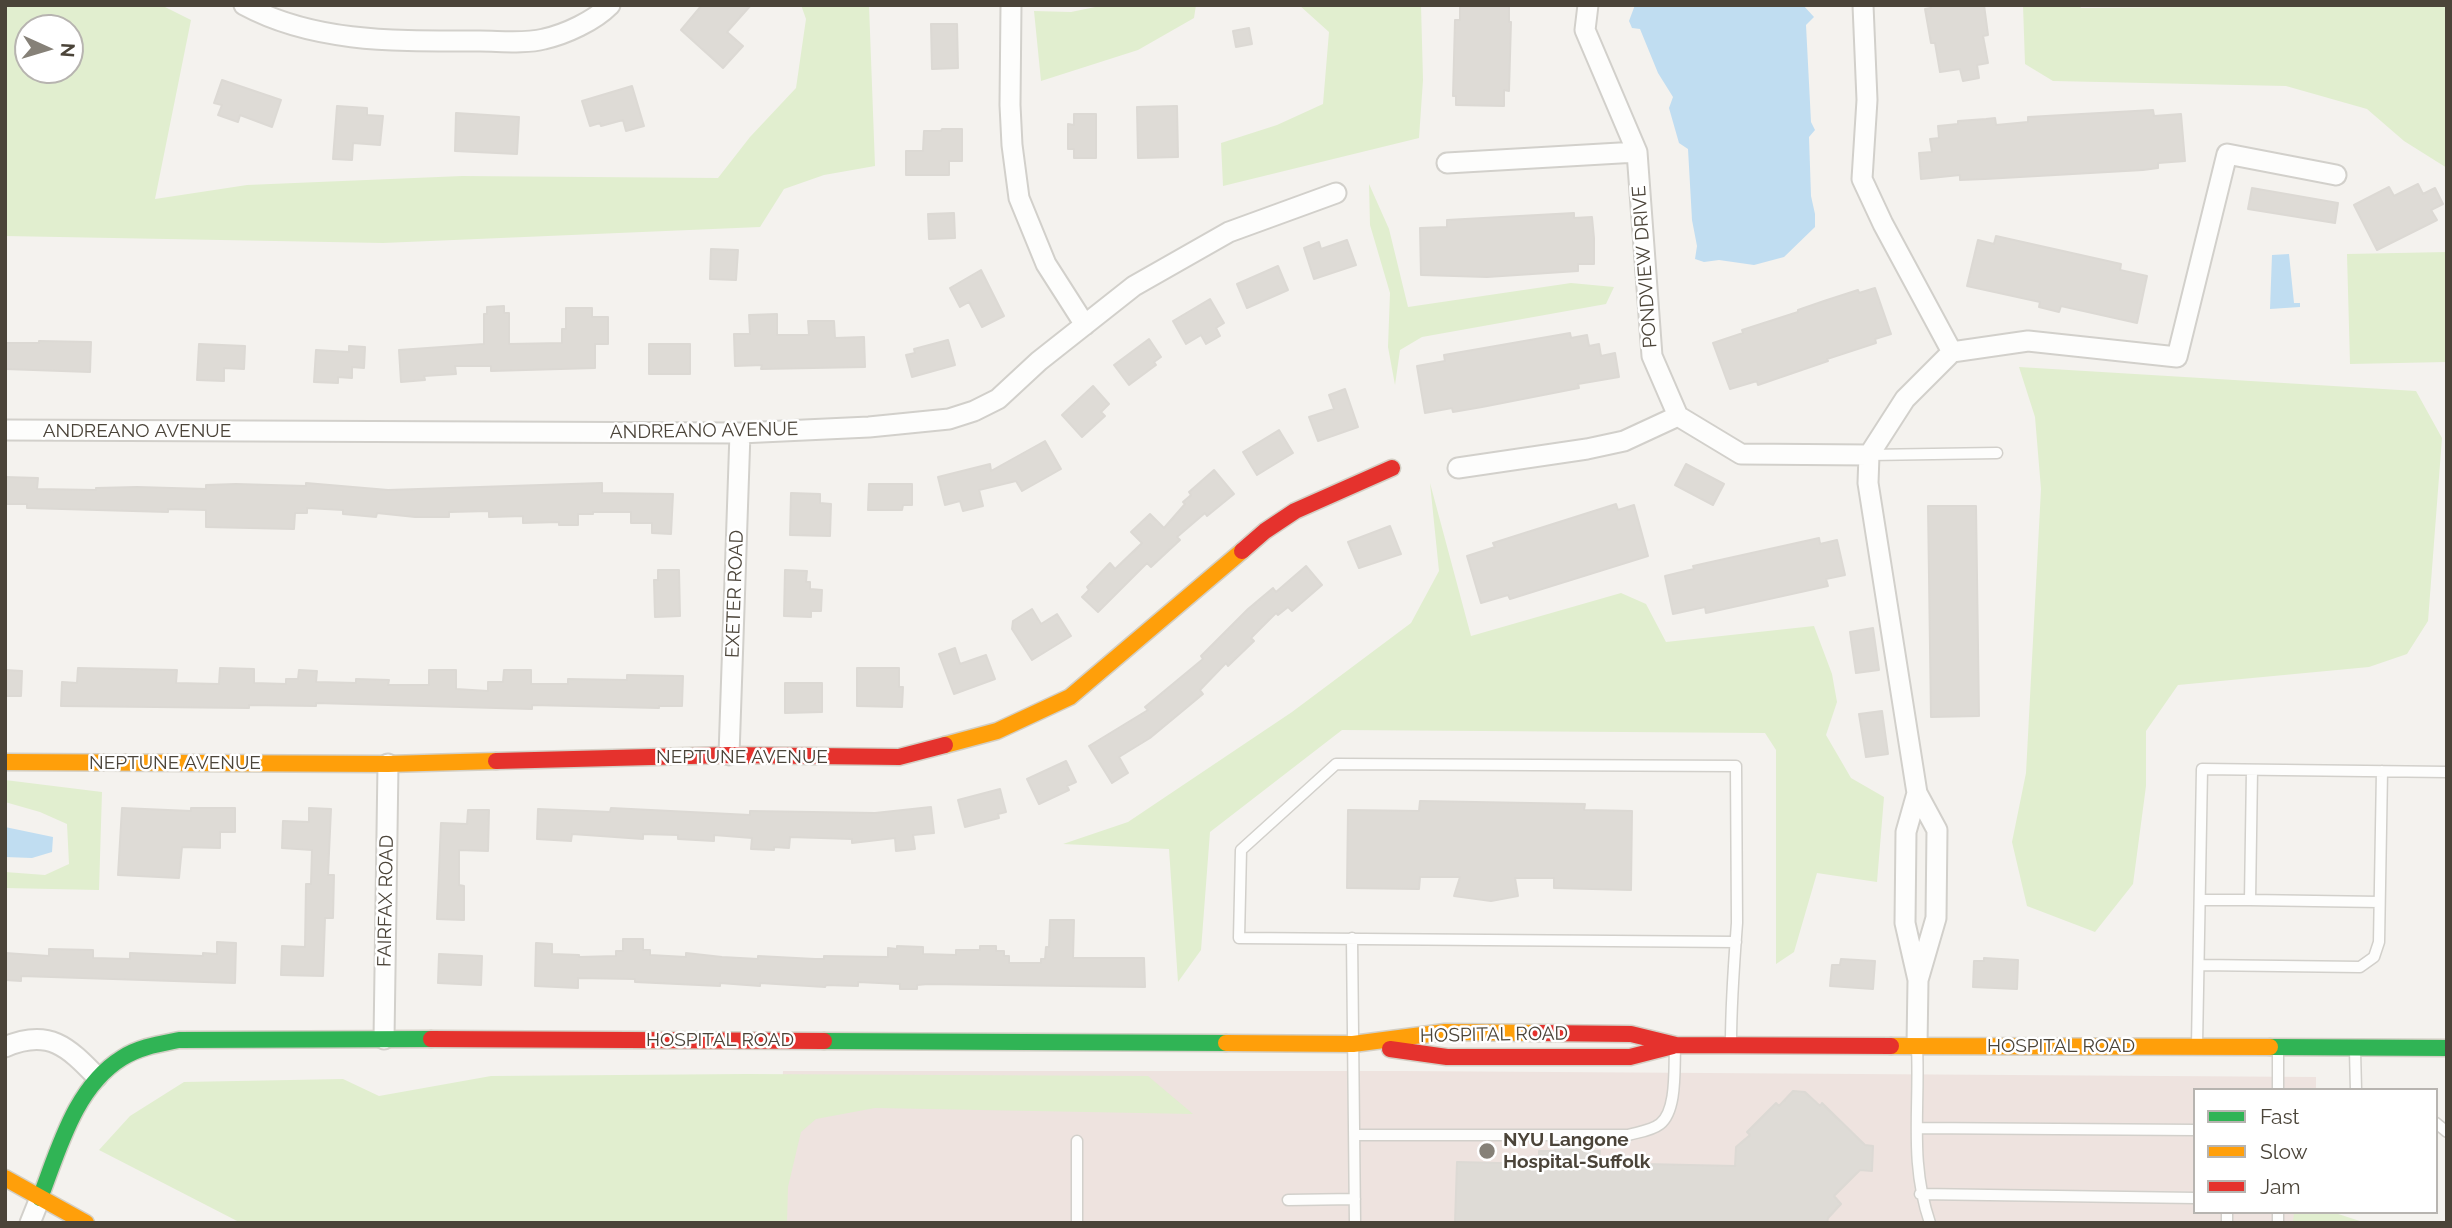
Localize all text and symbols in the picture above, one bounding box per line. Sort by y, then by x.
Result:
north arrow [14,14,84,84]
text: N [56,42,79,58]
street label: PONDVIEW DRIVE [1628,185,1662,349]
street label: ANDREANO AVENUE [610,418,798,444]
street label: ANDREANO AVENUE [43,420,231,442]
street label: EXETER ROAD [721,530,749,658]
street label: NEPTUNE AVENUE [656,746,828,768]
street label: NEPTUNE AVENUE [89,752,261,774]
street label: FAIRFAX ROAD [373,835,399,967]
street label: HOSPITAL ROAD [1420,1022,1568,1048]
street label: HOSPITAL ROAD [646,1029,794,1051]
street label: HOSPITAL ROAD [1987,1035,2135,1057]
legend [2193,1088,2438,1214]
text: Fast [2260,1104,2300,1129]
place label: NYU Langone Hospital-Suffolk [1503,1129,1650,1173]
text: Slow [2260,1139,2308,1164]
marker: NYU Langone Hospital-Suffolk [1477,1141,1497,1161]
text: Jam [2260,1174,2301,1199]

